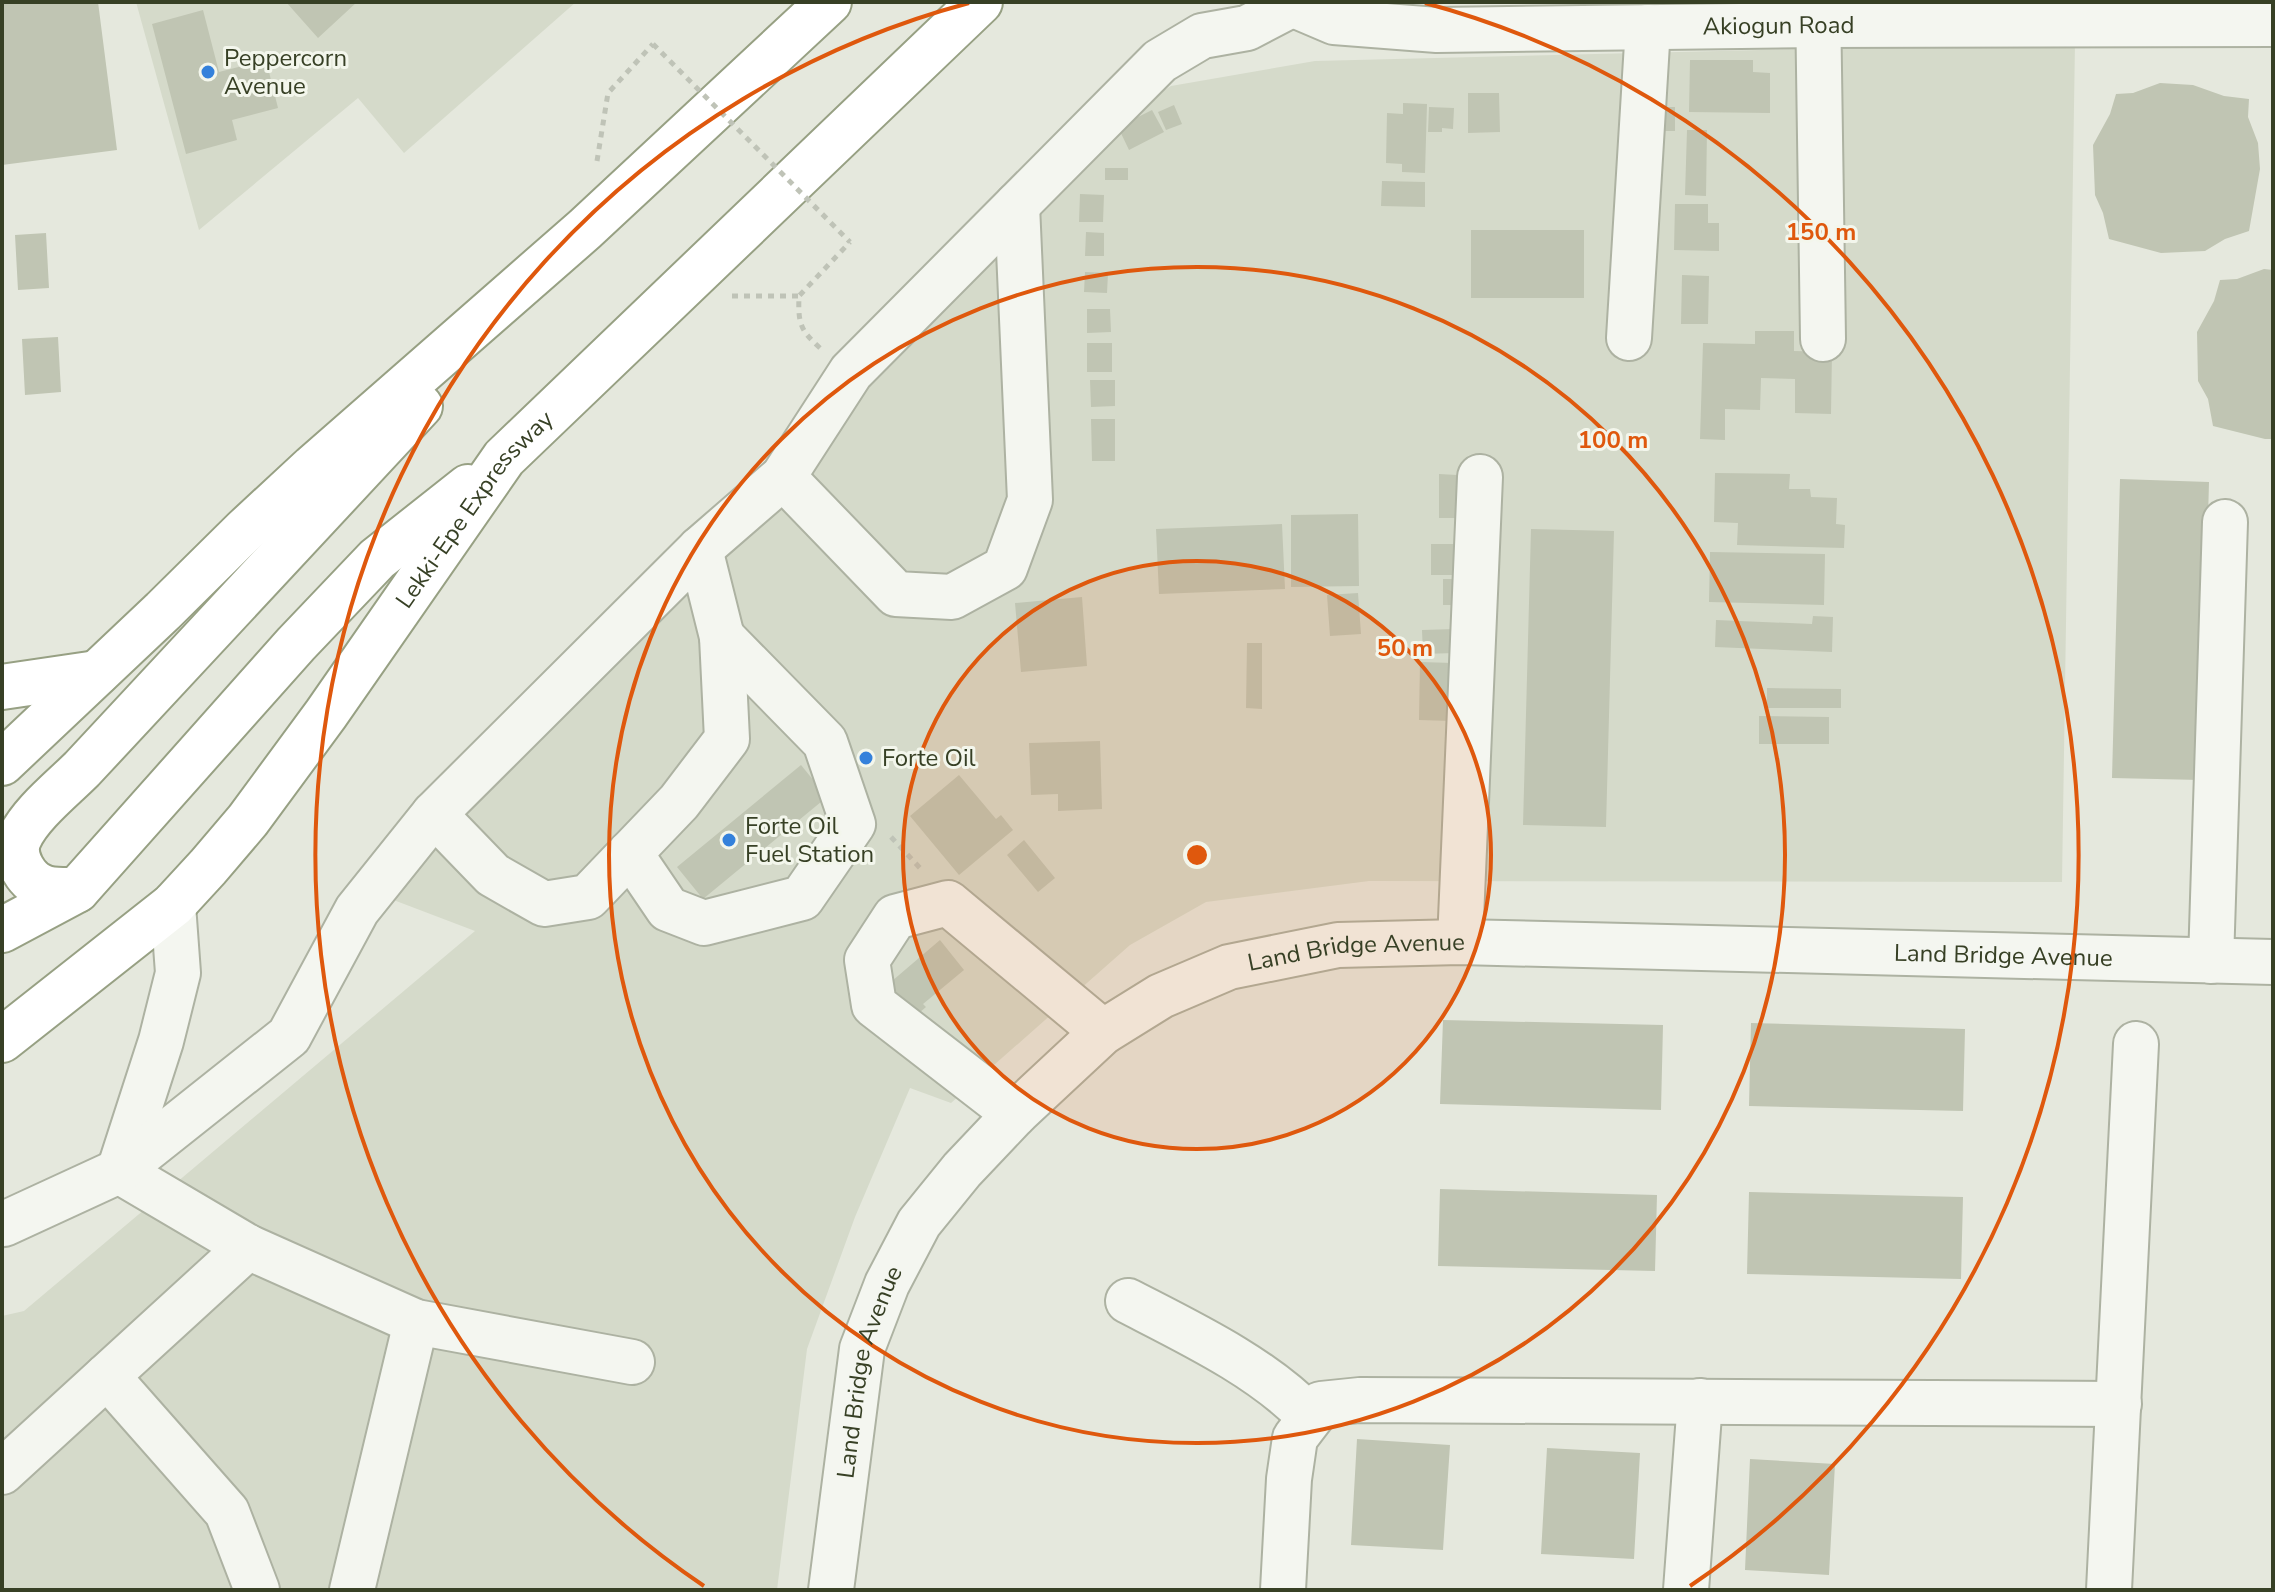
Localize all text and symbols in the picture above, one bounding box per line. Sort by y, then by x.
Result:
street label: Akiogun Road [1703,9,1854,43]
place label: Peppercorn Avenue [224,42,347,102]
marker: Peppercorn Avenue [199,63,217,81]
text: 150 m [1786,216,1856,248]
street label: Lekki-Epe Expressway [388,403,561,615]
text: 100 m [1578,424,1648,456]
text: 50 m [1377,632,1433,664]
place label: Forte Oil [882,742,976,774]
marker: Forte Oil [857,749,875,767]
place label: Forte Oil Fuel Station [745,810,874,870]
marker: Forte Oil Fuel Station [720,831,738,849]
centre of rings [1183,841,1211,869]
street label: Land Bridge Avenue [1245,926,1465,979]
street label: Land Bridge Avenue [1894,937,2113,974]
street label: Land Bridge Avenue [829,1260,910,1480]

